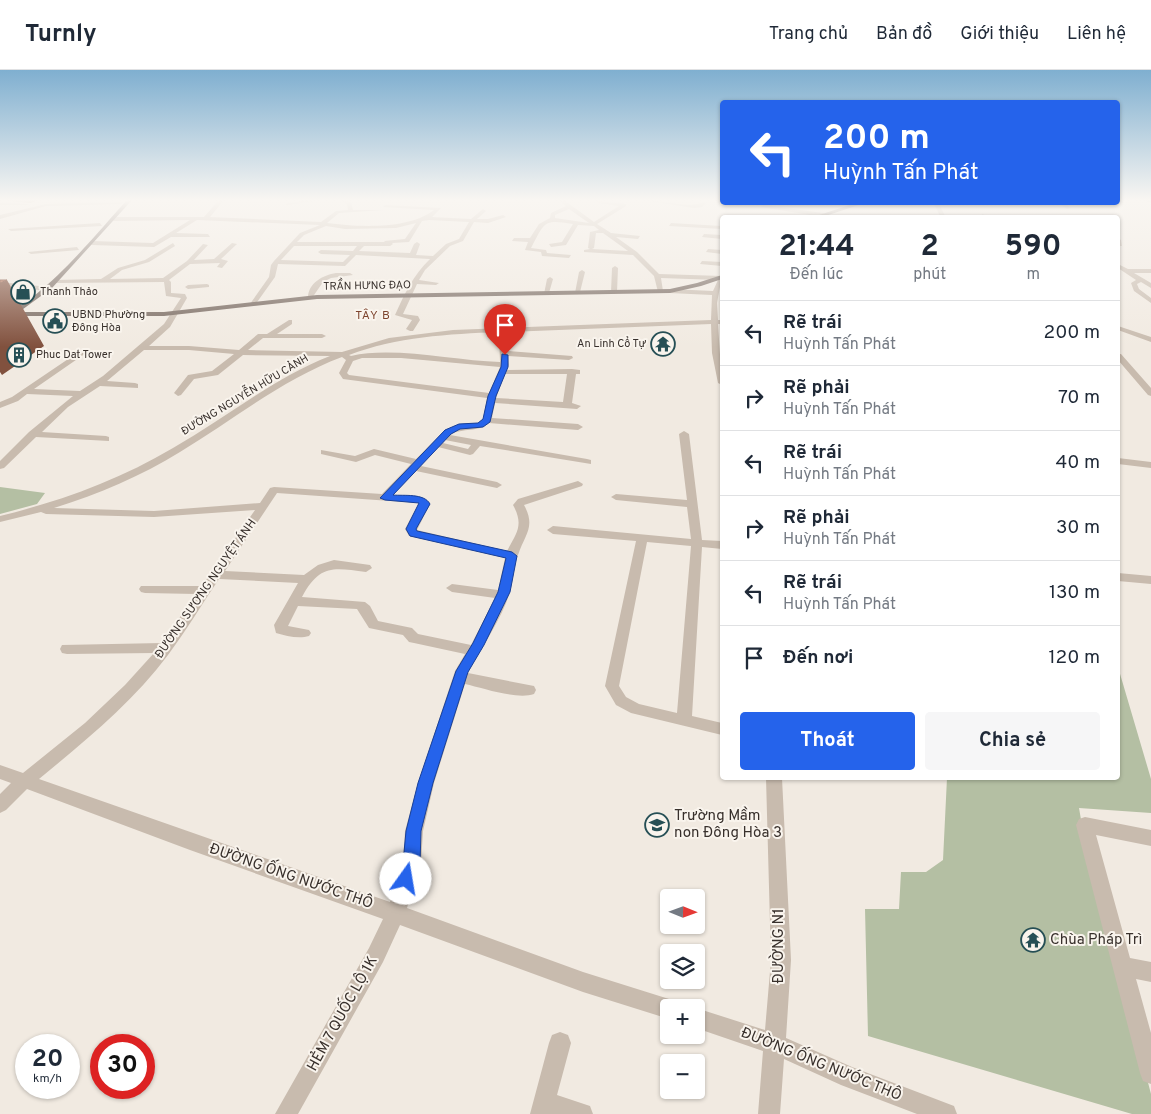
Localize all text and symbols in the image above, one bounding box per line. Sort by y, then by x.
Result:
text: Turnly [25,20,97,50]
text: Trang chủ [769,23,848,46]
text: Bản đồ [876,23,932,46]
text: Giới thiệu [960,23,1039,46]
text: Liên hệ [1067,23,1126,46]
text: 200 m [823,117,930,161]
icon: left [740,120,805,185]
text: Huỳnh Tấn Phát [823,160,978,187]
text: 21:44 [779,229,855,266]
text: 2 [921,229,939,266]
text: 590 [1005,229,1061,266]
text: Đến lúc [790,265,843,285]
text: phút [913,265,946,285]
text: m [1026,265,1040,285]
street label: TRẦN HƯNG ĐẠO [323,276,411,294]
shop icon: Thanh Thảo [10,279,36,305]
place label: Thanh Thảo [40,285,98,299]
pin [484,304,526,355]
public building icon: UBND Phường Đông Hòa [42,308,68,334]
place label: UBND Phường Đông Hòa [72,308,145,335]
district label: TÂY B [355,308,391,324]
icon: arrive [491,311,519,339]
text: Rẽ trái [783,311,842,335]
icon: left [740,319,768,347]
text: 200 m [1044,321,1100,345]
temple icon: An Linh Cổ Tự [650,331,676,357]
text: Huỳnh Tấn Phát [783,335,896,355]
place label: An Linh Cổ Tự [577,336,646,351]
building icon: Phuc Dat Tower [6,342,32,368]
place label: Phuc Dat Tower [36,348,113,362]
street label: ĐƯỜNG NGUYỄN HỮU CẢNH [177,349,311,439]
text: Rẽ phải [783,376,850,400]
icon: right [740,384,768,412]
text: 70 m [1058,386,1100,410]
text: Huỳnh Tấn Phát [783,400,896,420]
text: Rẽ trái [783,441,842,465]
icon: left [740,449,768,477]
text: 40 m [1055,451,1100,475]
text: Huỳnh Tấn Phát [783,465,896,485]
text: Rẽ phải [783,506,850,530]
icon: right [740,514,768,542]
street label: ĐƯỜNG SƯƠNG NGUYỆT ÁNH [152,516,260,662]
text: 30 m [1056,516,1100,540]
text: Huỳnh Tấn Phát [783,530,896,550]
text: Rẽ trái [783,571,842,595]
icon: left [740,579,768,607]
text: 130 m [1049,581,1100,605]
text: Huỳnh Tấn Phát [783,595,896,615]
icon: arrive [740,644,768,672]
text: Đến nơi [783,646,853,670]
text: 120 m [1049,646,1100,670]
button: Thoát [740,712,915,770]
button: Chia sẻ [925,712,1100,770]
place label: Trường Mầm non Đông Hòa 3 [674,806,782,843]
school or university icon: Trường Mầm non Đông Hòa 3 [644,812,670,838]
street label: ĐƯỜNG ỐNG NƯỚC THÔ [207,836,377,914]
position arrow [379,852,431,904]
north arrow [660,889,705,934]
map controls [660,889,705,1099]
street label: ĐƯỜNG N1 [768,908,789,984]
temple icon: Chùa Pháp Trì [1020,927,1046,953]
place label: Chùa Pháp Trì [1050,931,1142,950]
button: layers [660,944,705,989]
street label: HẺM 7 QUỐC LỘ 1K [300,951,383,1075]
button: + [660,999,705,1044]
street label: ĐƯỜNG ỐNG NƯỚC THÔ [738,1020,906,1106]
speed limit sign: 30 [90,1034,155,1099]
text: 20 [32,1044,63,1076]
button: − [660,1054,705,1099]
text: km/h [33,1071,62,1087]

